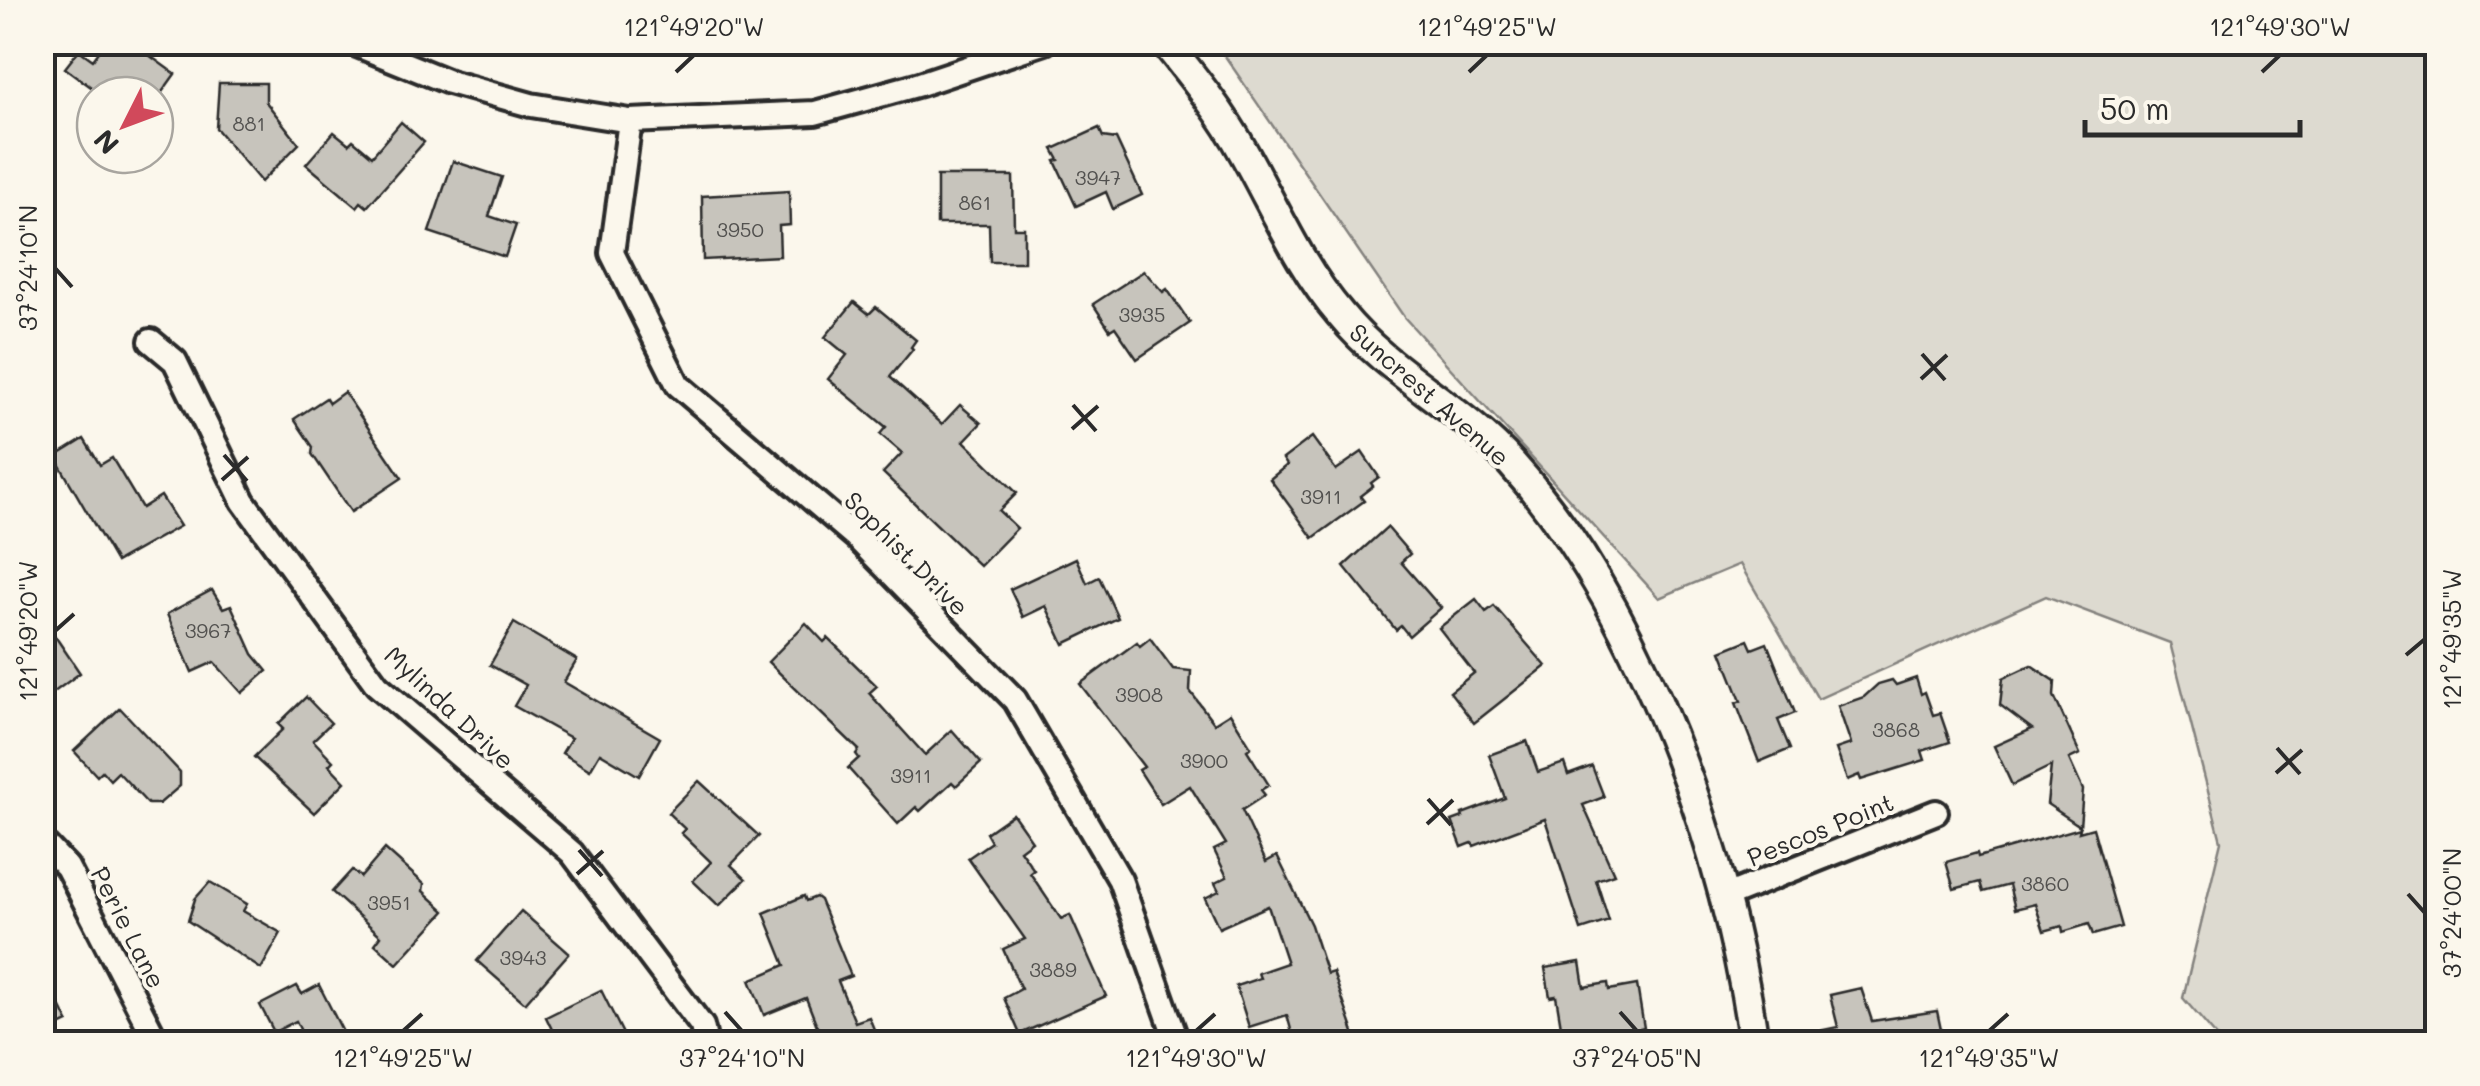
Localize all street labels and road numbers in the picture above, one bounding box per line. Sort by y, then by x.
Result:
street label: Suncrest Avenue [1343,316,1517,472]
street label: Sophist Drive [838,484,976,622]
street label: Mylinda Drive [378,639,522,776]
street label: Pescos Point [1742,785,1898,873]
street label: Perie Lane [85,861,173,993]

